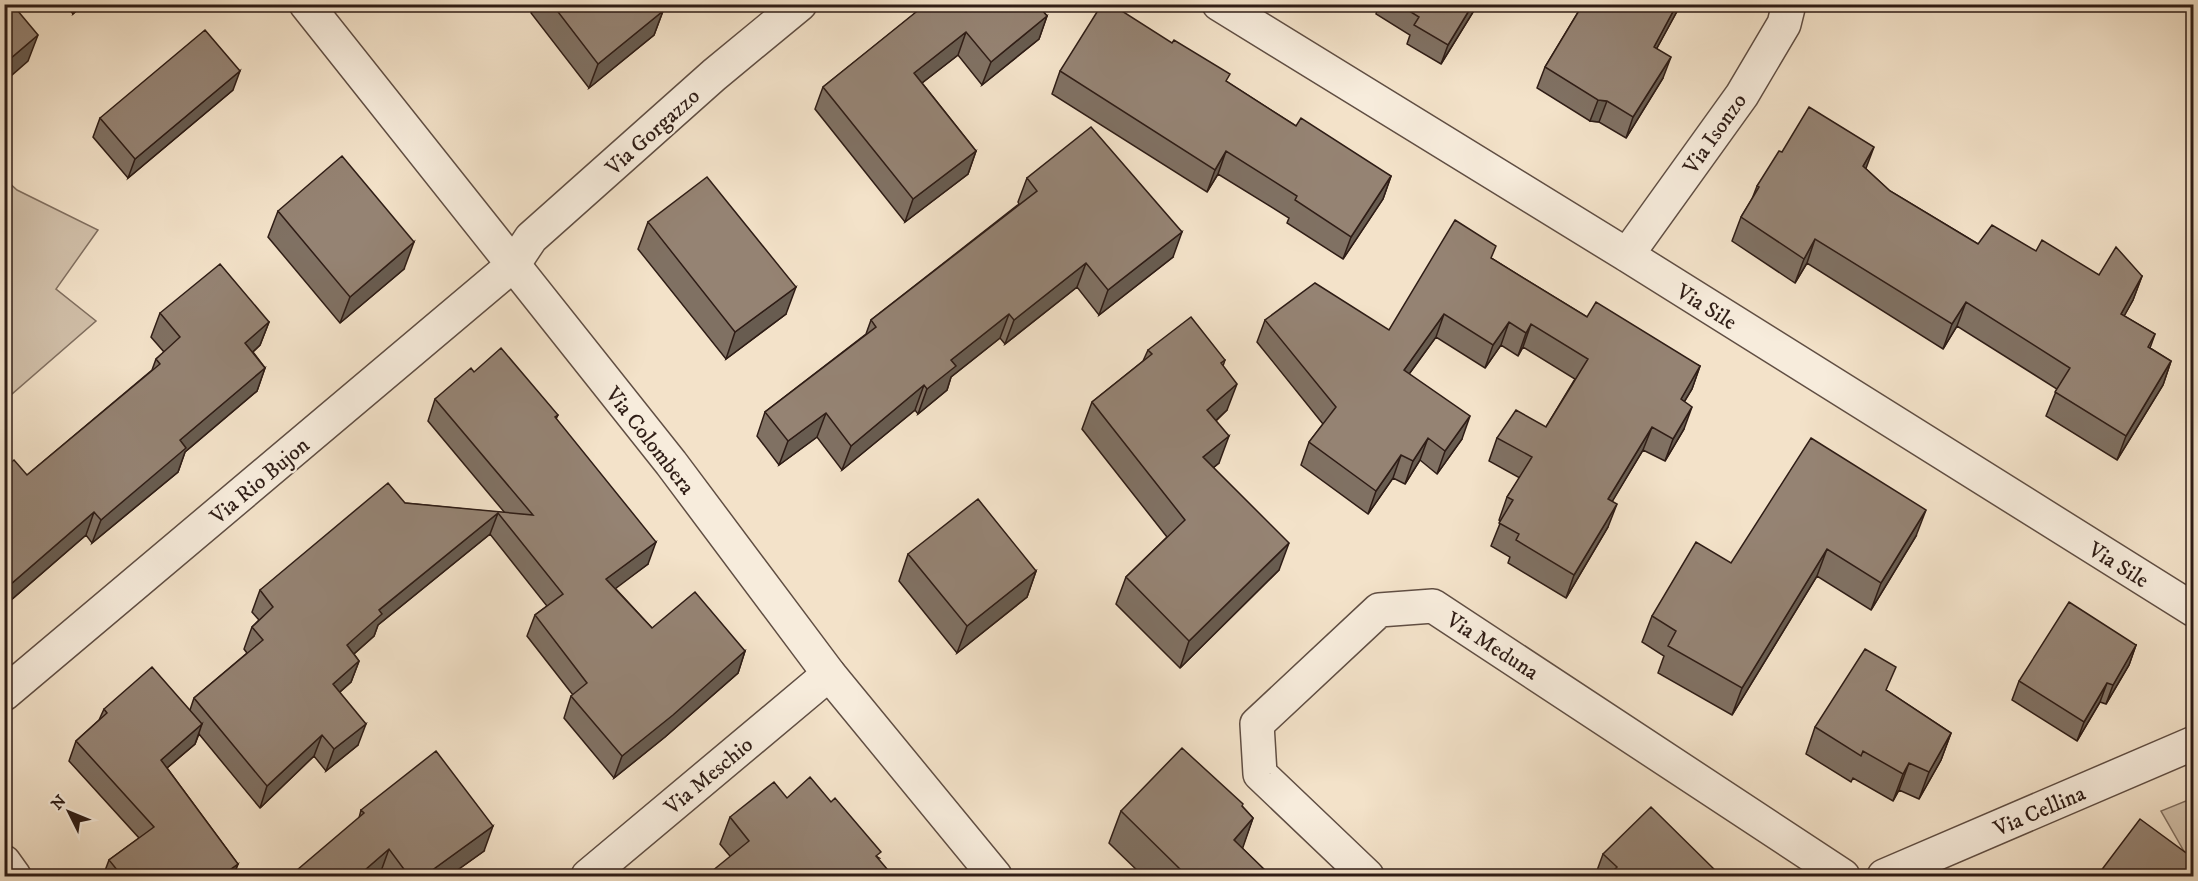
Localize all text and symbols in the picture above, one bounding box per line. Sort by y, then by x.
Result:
street label: Via Gorgazzo [600,83,706,182]
street label: Via Isonzo [1677,88,1753,180]
street label: Via Sile [1670,278,1741,336]
street label: Via Colombera [599,381,701,501]
street label: Via Rio Bujon [204,432,315,531]
street label: Via Sile [2082,536,2153,594]
street label: Via Meduna [1440,606,1544,686]
street label: Via Meschio [658,731,759,822]
street label: Via Cellina [1989,780,2090,843]
north arrow [39,782,99,842]
text: N [47,791,71,814]

